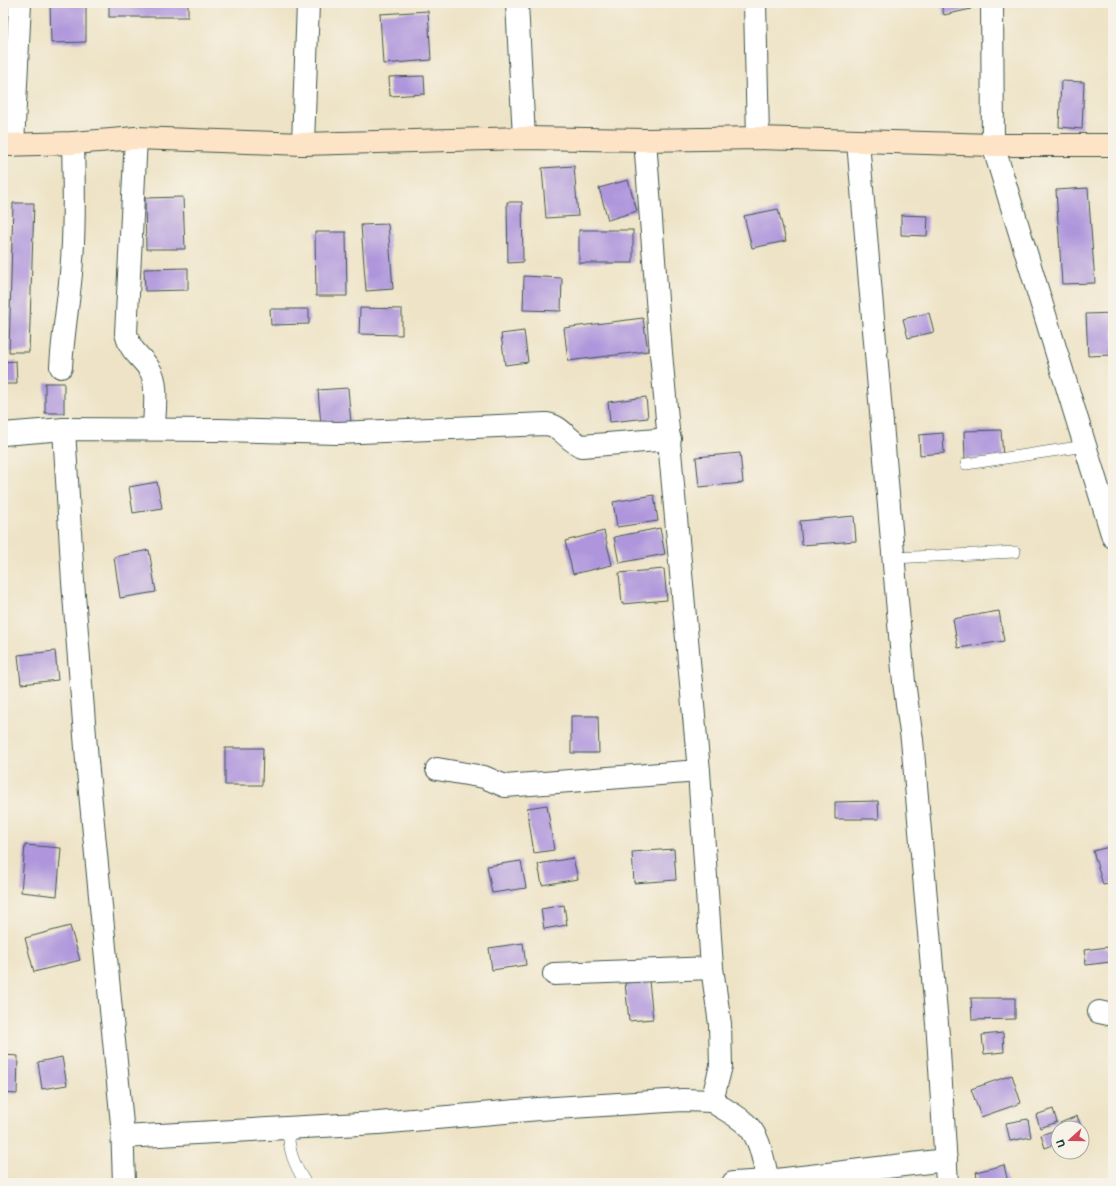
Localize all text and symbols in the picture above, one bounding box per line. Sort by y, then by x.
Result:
north arrow [1050,1120,1090,1160]
text: U [1052,1137,1069,1150]

